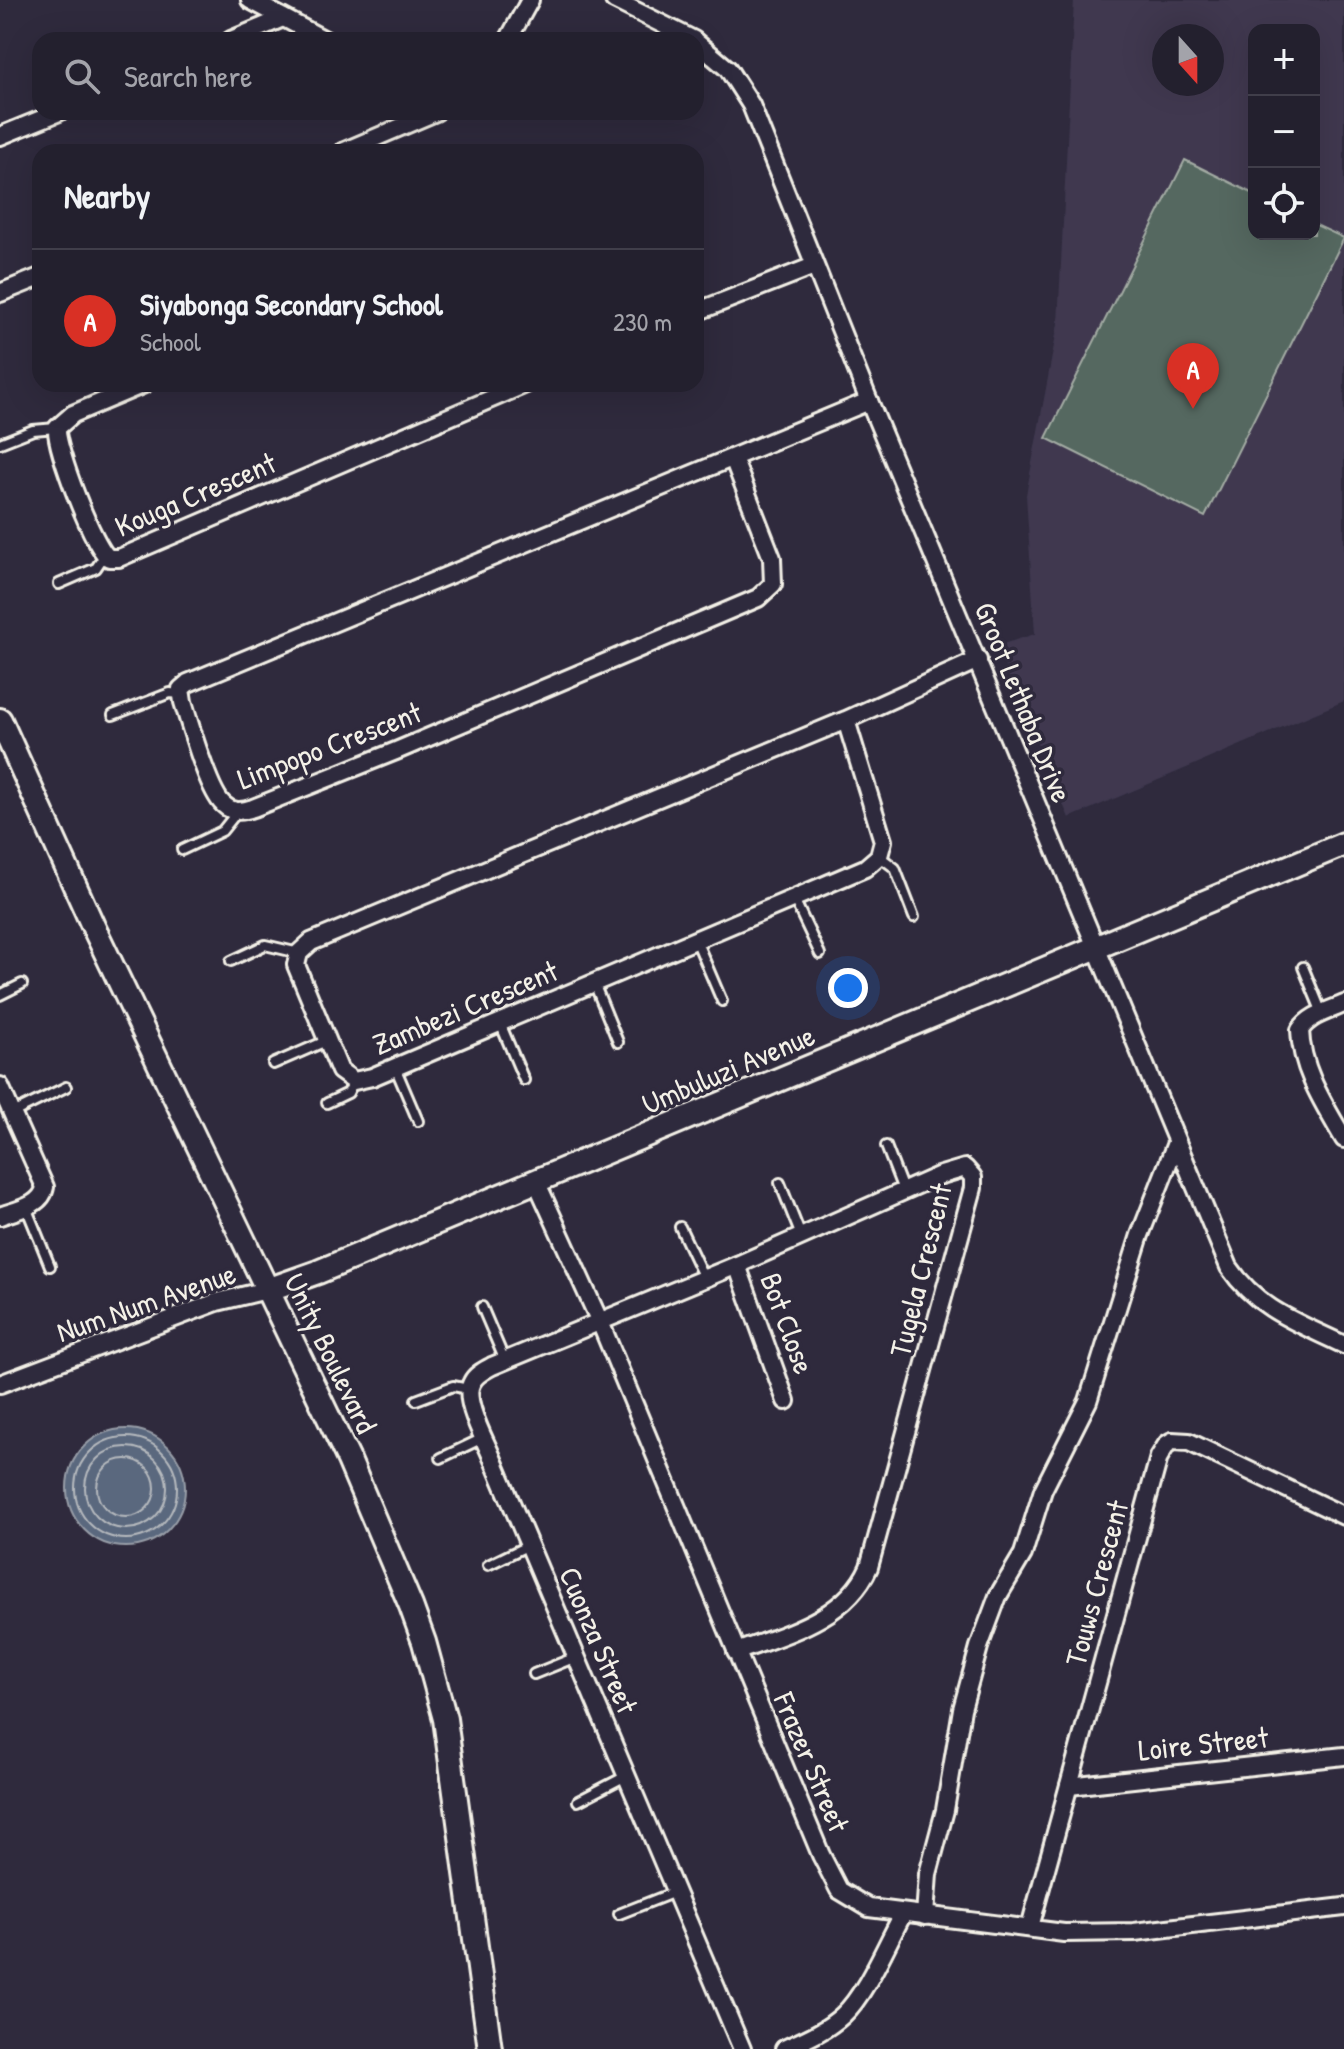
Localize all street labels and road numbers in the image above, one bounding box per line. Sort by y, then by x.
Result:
street label: Kouga Crescent [109,442,282,546]
street label: Groot Lethaba Drive [966,596,1082,808]
street label: Limpopo Crescent [231,691,427,798]
street label: Zambezi Crescent [366,950,564,1064]
street label: Umbuluzi Avenue [636,1015,820,1123]
street label: Tugela Crescent [879,1179,961,1361]
street label: Num Num Avenue [51,1253,241,1351]
street label: Unity Boulevard [275,1267,387,1440]
street label: Bot Close [751,1267,825,1379]
street label: Touws Crescent [1055,1495,1137,1670]
street label: Cuonza Street [550,1561,648,1720]
street label: Frazer Street [764,1685,860,1838]
street label: Loire Street [1136,1716,1271,1770]

